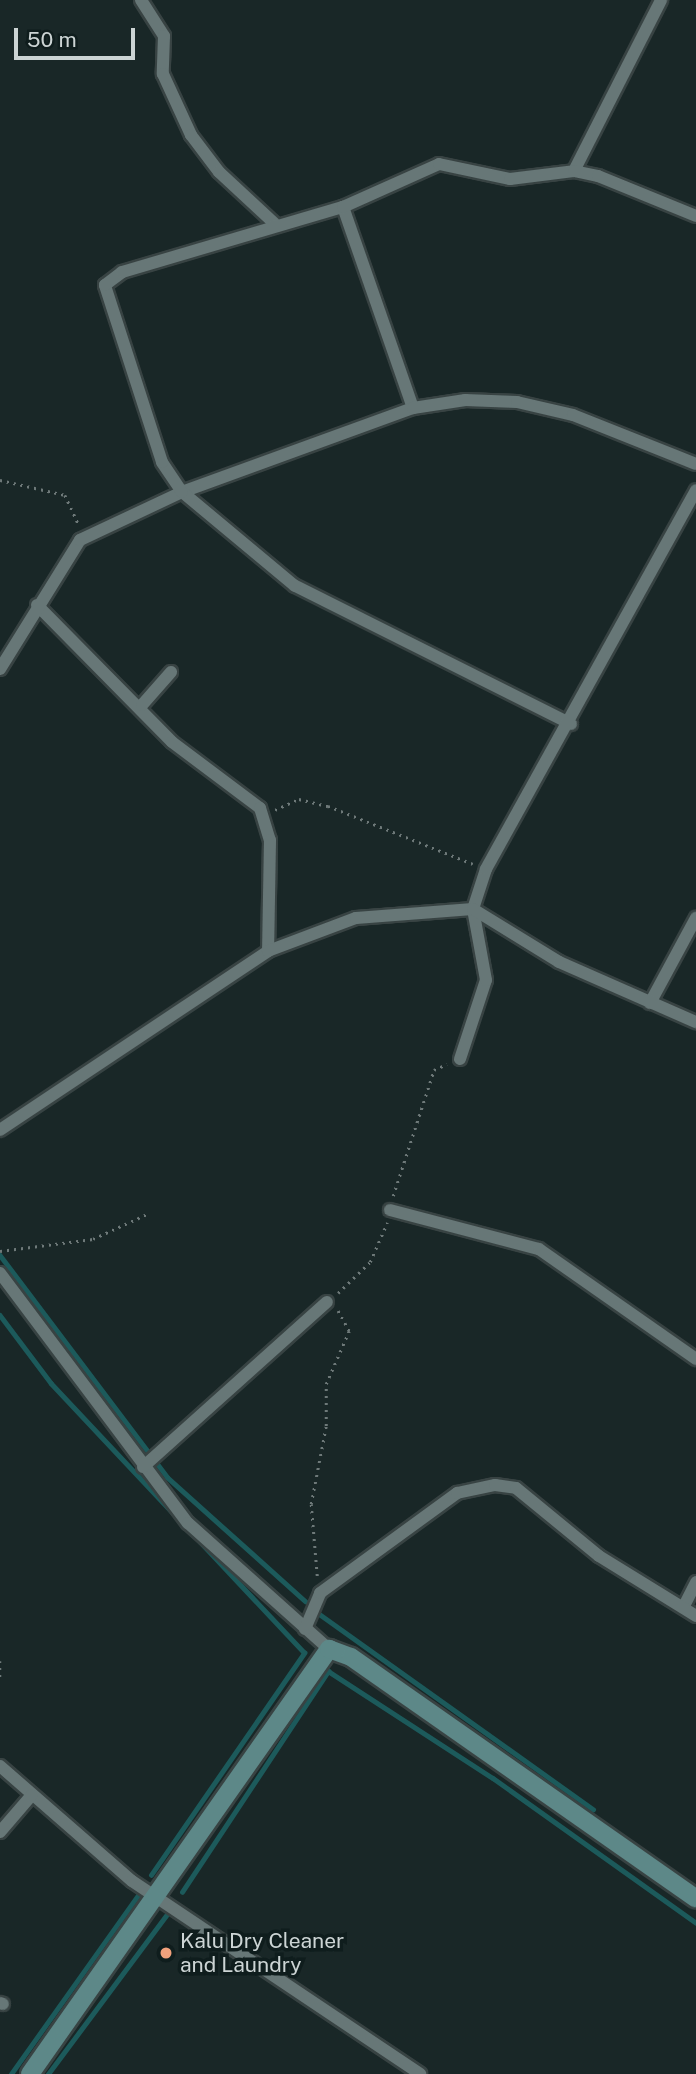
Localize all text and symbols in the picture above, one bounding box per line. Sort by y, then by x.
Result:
scale bar [18,14,138,58]
text: 50 m [27,27,77,52]
place label: Kalu Dry Cleaner and Laundry [180,1928,344,1978]
marker: Kalu Dry Cleaner and Laundry [158,1945,174,1961]

